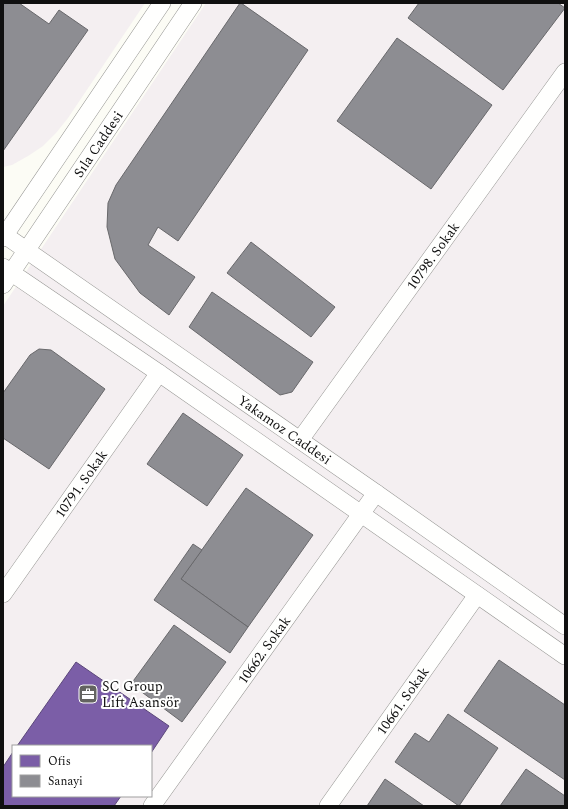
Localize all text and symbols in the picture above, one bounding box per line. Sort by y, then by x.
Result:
street label: Sıla Caddesi [68,107,128,181]
street label: 10798. Sokak [401,217,465,294]
street label: Yakamoz Caddesi [234,390,336,470]
street label: 10791. Sokak [49,445,112,522]
street label: 10662. Sokak [232,611,296,688]
street label: 10661. Sokak [371,662,434,739]
place label: SC Group Lift Asansör [102,676,179,713]
office icon: SC Group Lift Asansör [77,683,99,705]
legend [12,745,152,797]
text: Ofis [48,752,71,771]
text: Sanayi [48,772,83,791]

